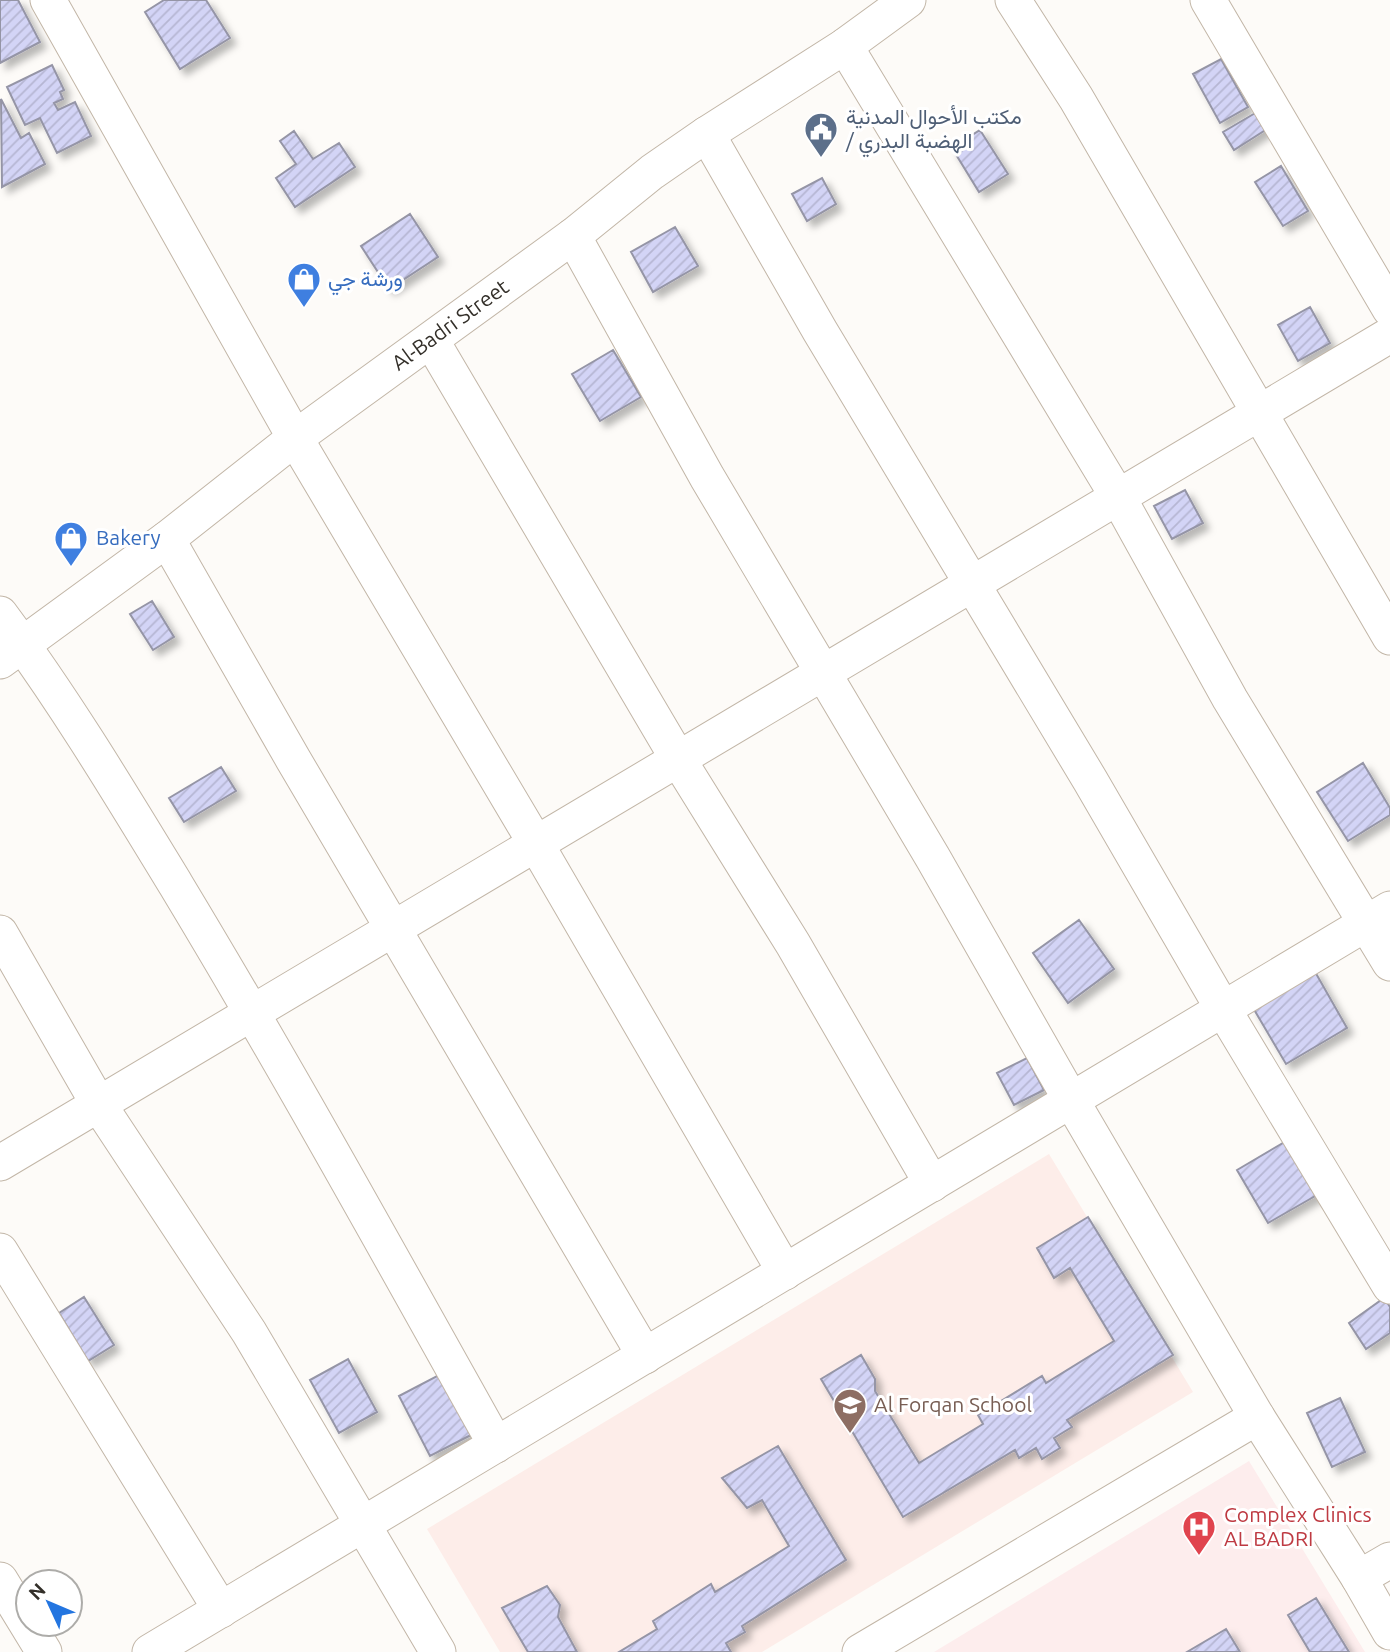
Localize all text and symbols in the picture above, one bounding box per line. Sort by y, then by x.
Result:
place label: مكتب الأحوال المدنية / الهضبة البدري [845,104,1022,158]
public building icon: مكتب الأحوال المدنية / الهضبة البدري [802,110,840,159]
shop icon: ورشة جي [285,260,323,309]
place label: ورشة جي [328,266,403,296]
street label: Al-Badri Street [387,274,513,375]
shop icon: Bakery [52,519,90,568]
place label: Bakery [96,525,161,549]
school or university icon: Al Forqan School [831,1386,869,1435]
place label: Al Forqan School [874,1392,1032,1416]
place label: Complex Clinics AL BADRI [1224,1502,1372,1550]
hospital icon: Complex Clinics AL BADRI [1180,1508,1218,1557]
north arrow [14,1568,84,1638]
text: N [24,1578,50,1604]

